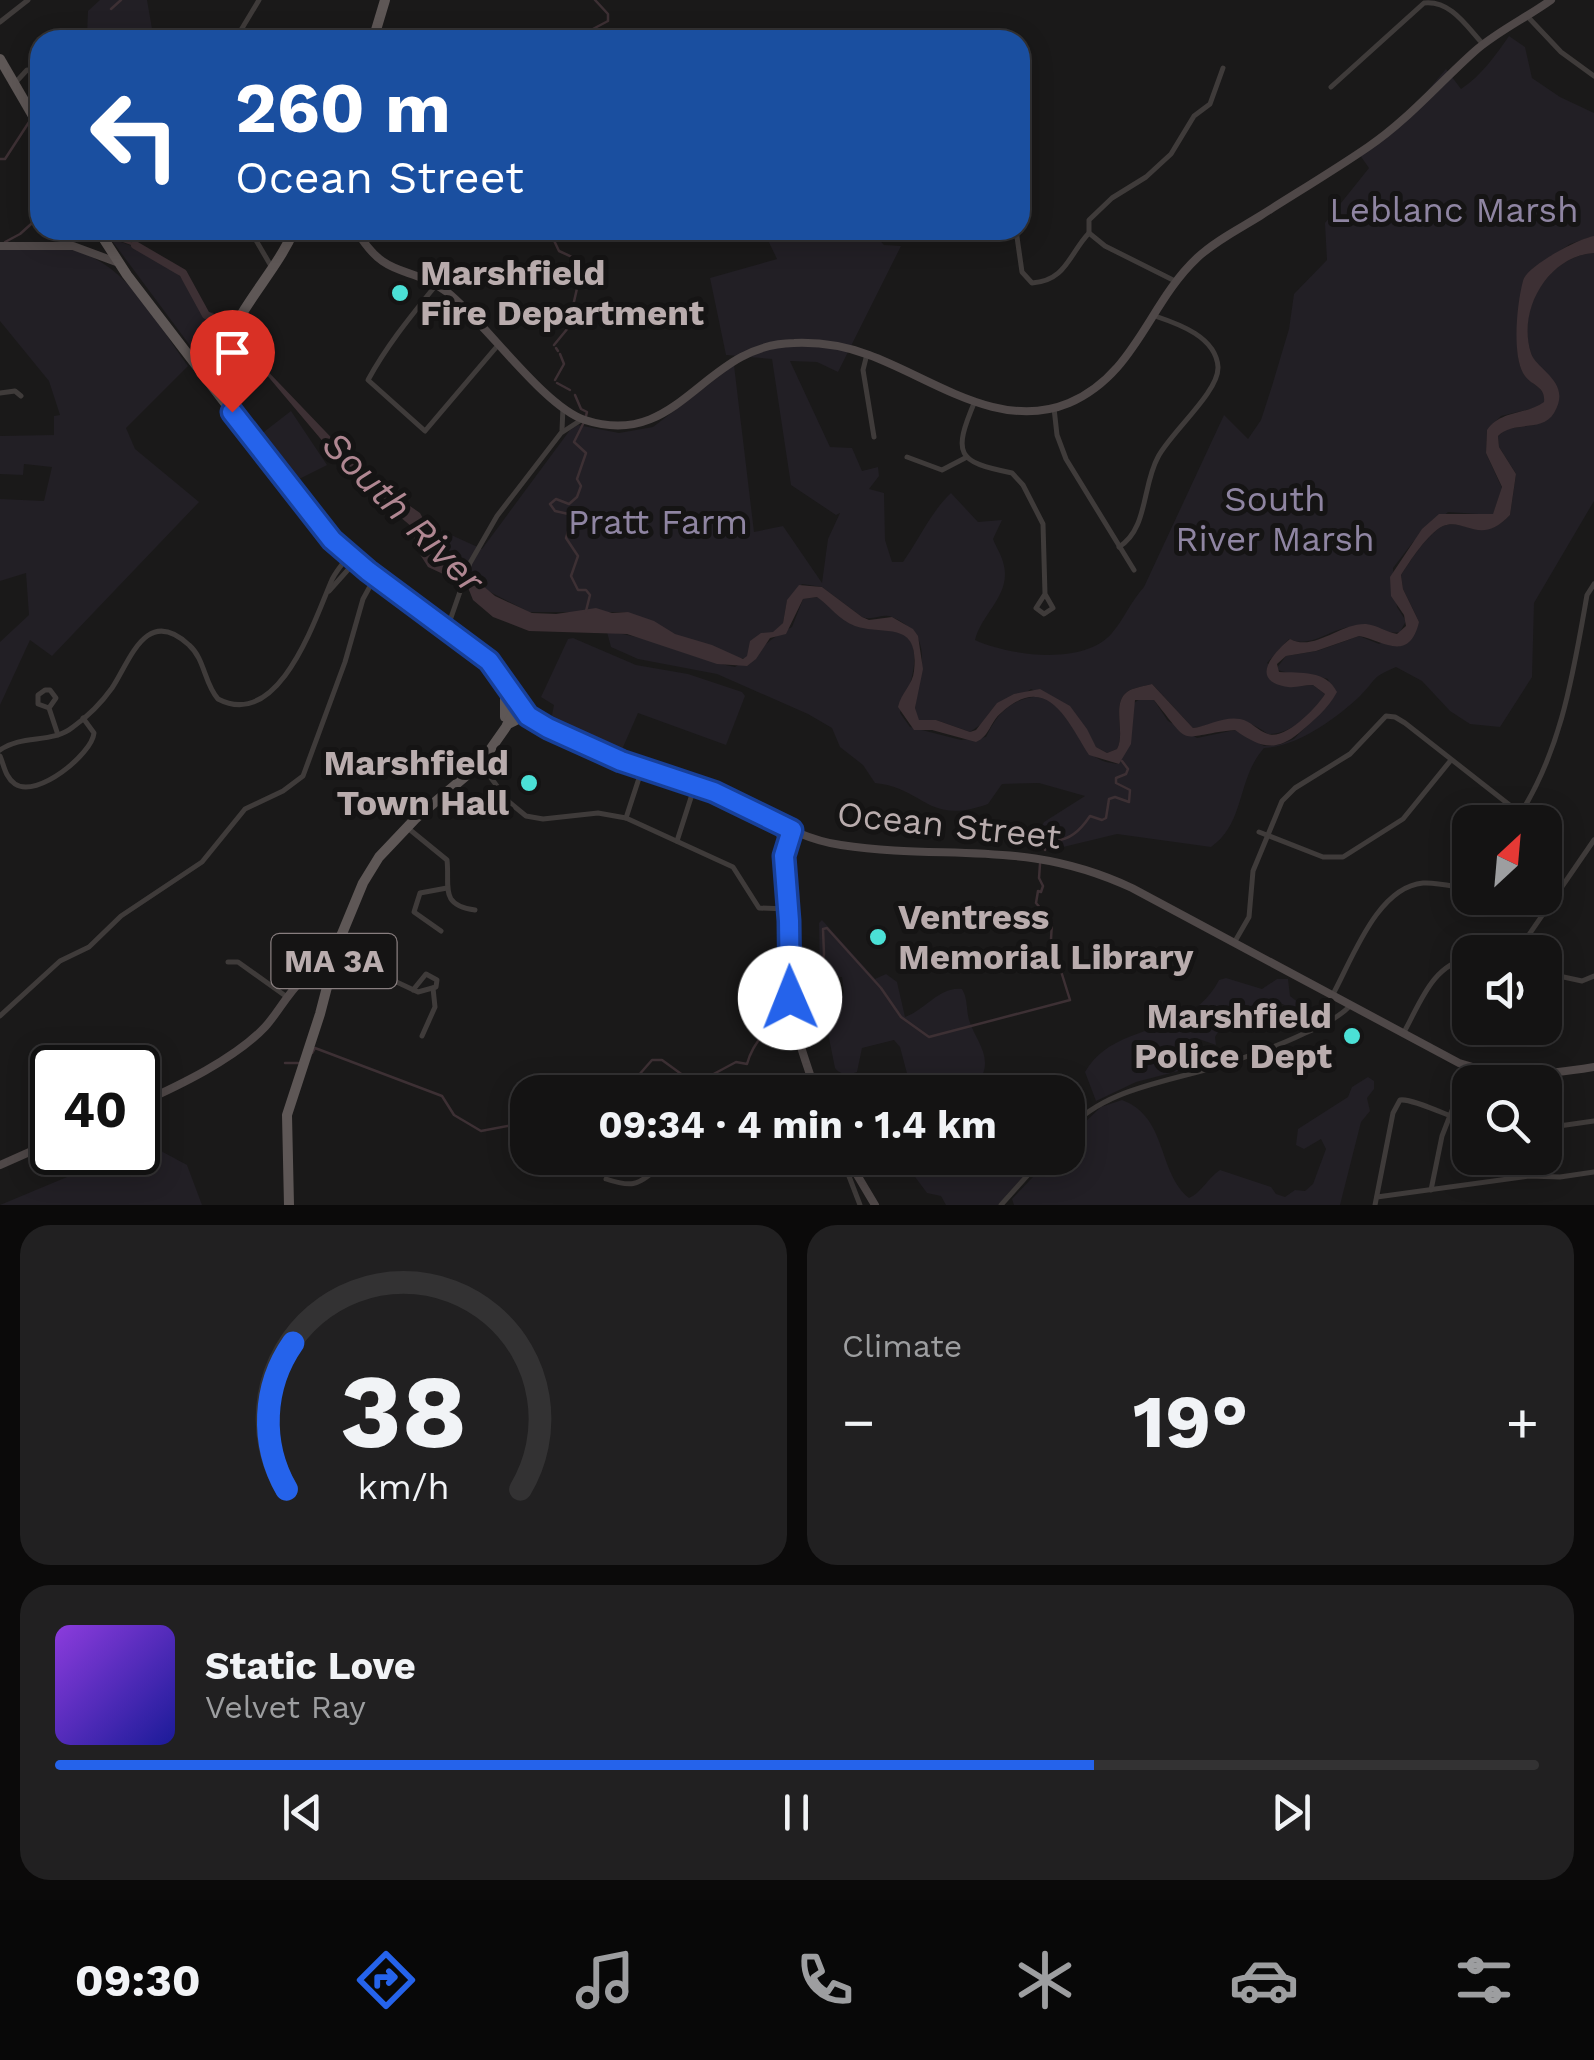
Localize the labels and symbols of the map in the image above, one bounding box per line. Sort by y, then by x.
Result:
park label: Leblanc Marsh [1329,189,1579,231]
place label: Marshfield Fire Department [420,252,704,334]
marker: Marshfield Fire Department [389,282,411,304]
pin [190,310,275,413]
water label: South River [313,422,494,603]
park label: South River Marsh [1175,478,1375,560]
park label: Pratt Farm [568,501,748,543]
place label: Marshfield Town Hall [324,742,510,824]
marker: Marshfield Town Hall [518,772,540,794]
street label: Ocean Street [835,792,1063,858]
north arrow [1452,805,1562,915]
place label: Ventress Memorial Library [898,896,1194,978]
marker: Ventress Memorial Library [867,926,889,948]
road number: MA 3A [272,934,396,988]
position arrow [738,946,842,1050]
place label: Marshfield Police Dept [1134,995,1332,1077]
marker: Marshfield Police Dept [1341,1025,1363,1047]
speed limit sign: 40 [30,1045,160,1175]

